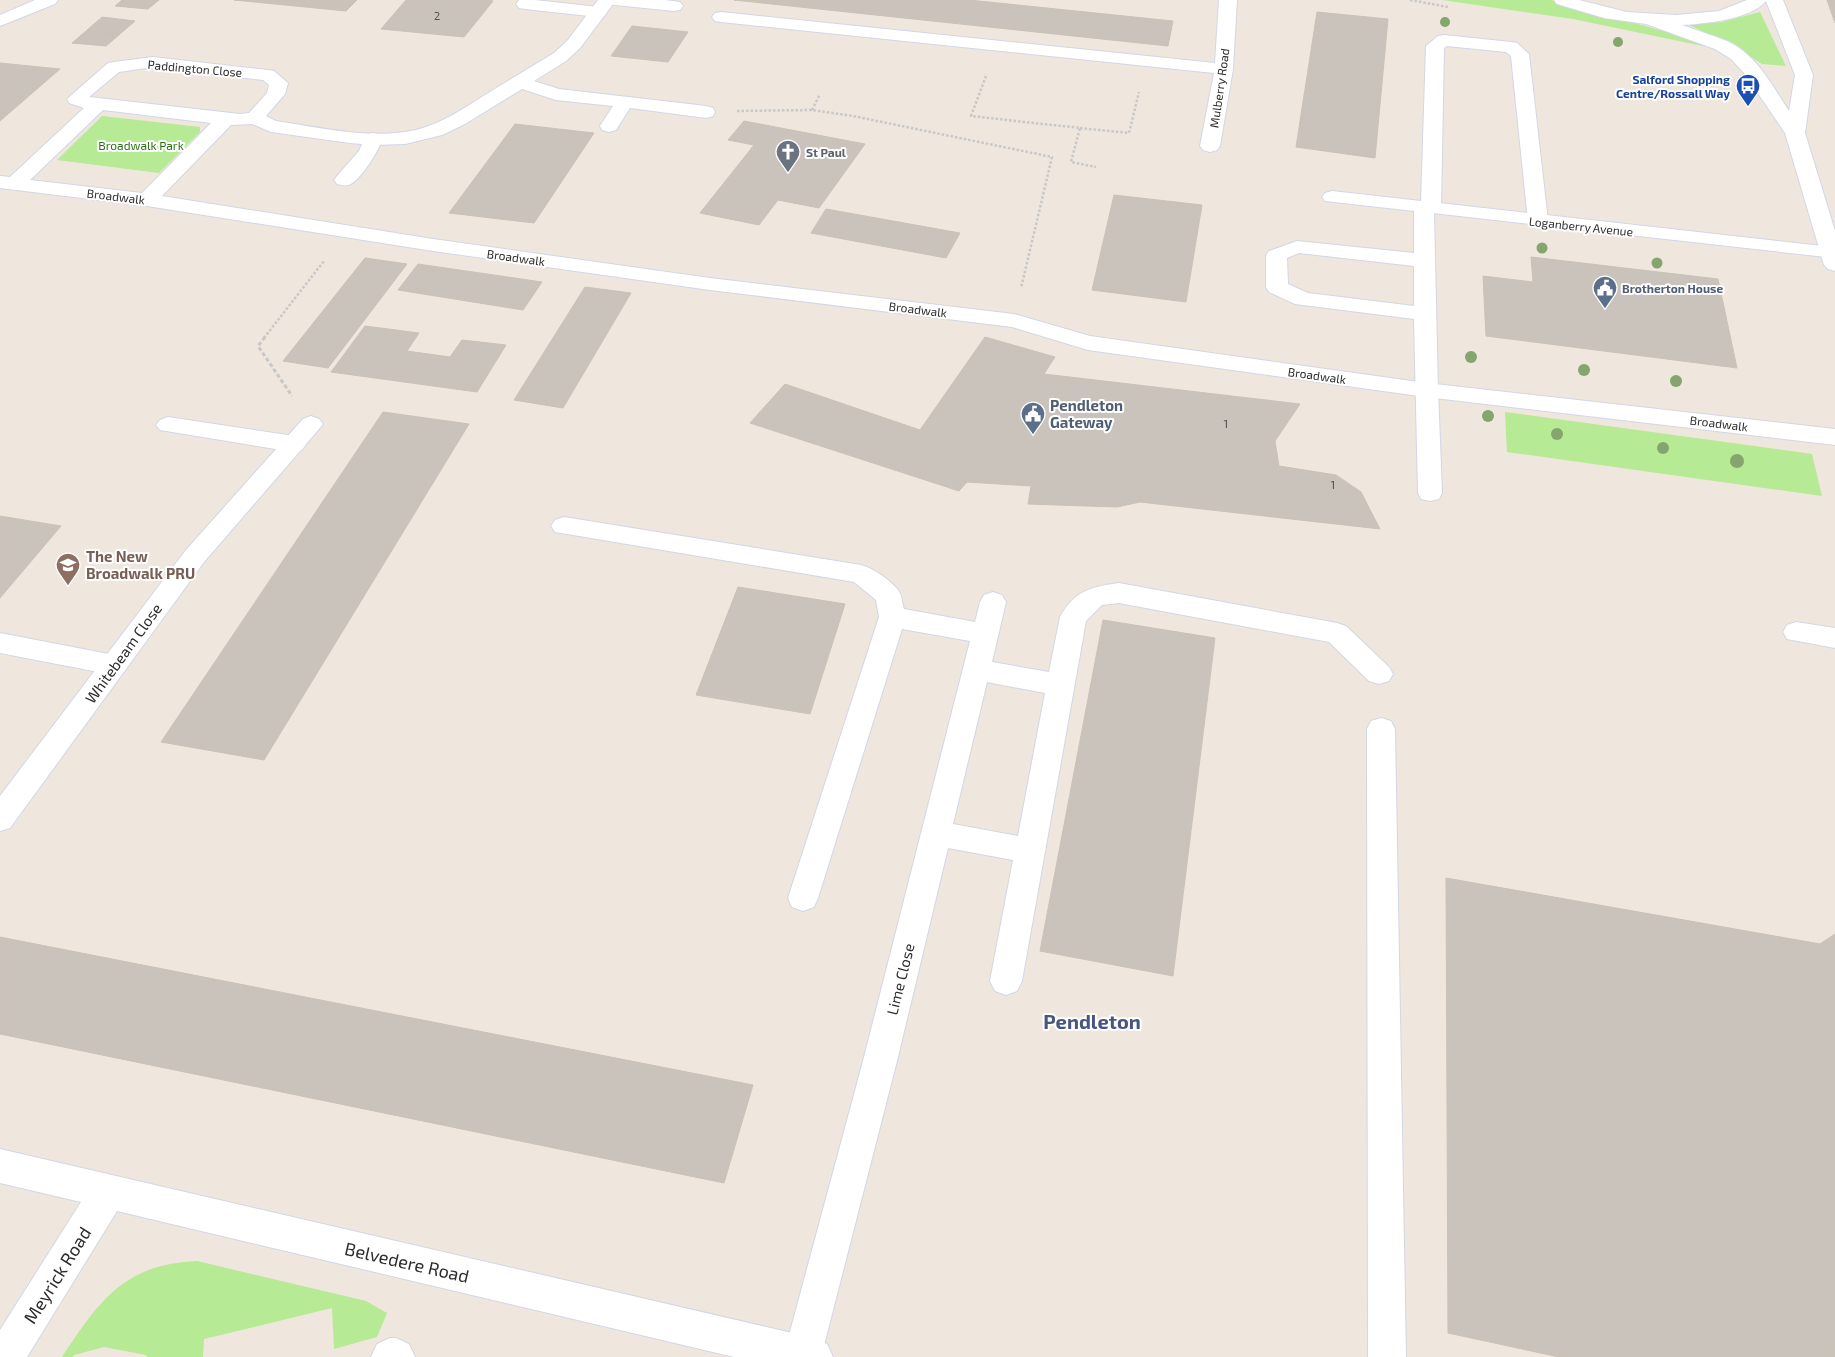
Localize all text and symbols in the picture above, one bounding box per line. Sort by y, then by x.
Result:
house number: 2 [434,9,440,22]
street label: Mulberry Road [1206,47,1232,129]
street label: Paddington Close [147,57,243,79]
place label: Salford Shopping Centre/Rossall Way [1616,72,1730,101]
bus stop icon: Salford Shopping Centre/Rossall Way [1735,73,1761,107]
park label: Broadwalk Park [98,138,184,152]
church icon: St Paul [775,139,801,173]
place label: St Paul [806,145,846,159]
street label: Broadwalk [86,185,146,207]
street label: Loganberry Avenue [1528,214,1634,238]
street label: Broadwalk [486,246,546,268]
public building icon: Brotherton House [1592,275,1618,309]
place label: Brotherton House [1622,281,1723,295]
street label: Broadwalk [888,298,948,320]
street label: Broadwalk [1287,364,1347,386]
place label: Pendleton Gateway [1050,396,1123,432]
public building icon: Pendleton Gateway [1020,401,1046,435]
street label: Broadwalk [1689,412,1749,434]
house number: 1 [1224,416,1228,430]
house number: 1 [1331,477,1335,491]
place label: The New Broadwalk PRU [86,547,195,582]
school or university icon: The New Broadwalk PRU [55,552,81,586]
street label: Whitebeam Close [81,600,165,706]
street label: Lime Close [882,941,918,1017]
district label: Pendleton [1043,1009,1141,1033]
street label: Meyrick Road [19,1223,95,1327]
street label: Belvedere Road [343,1237,471,1287]

